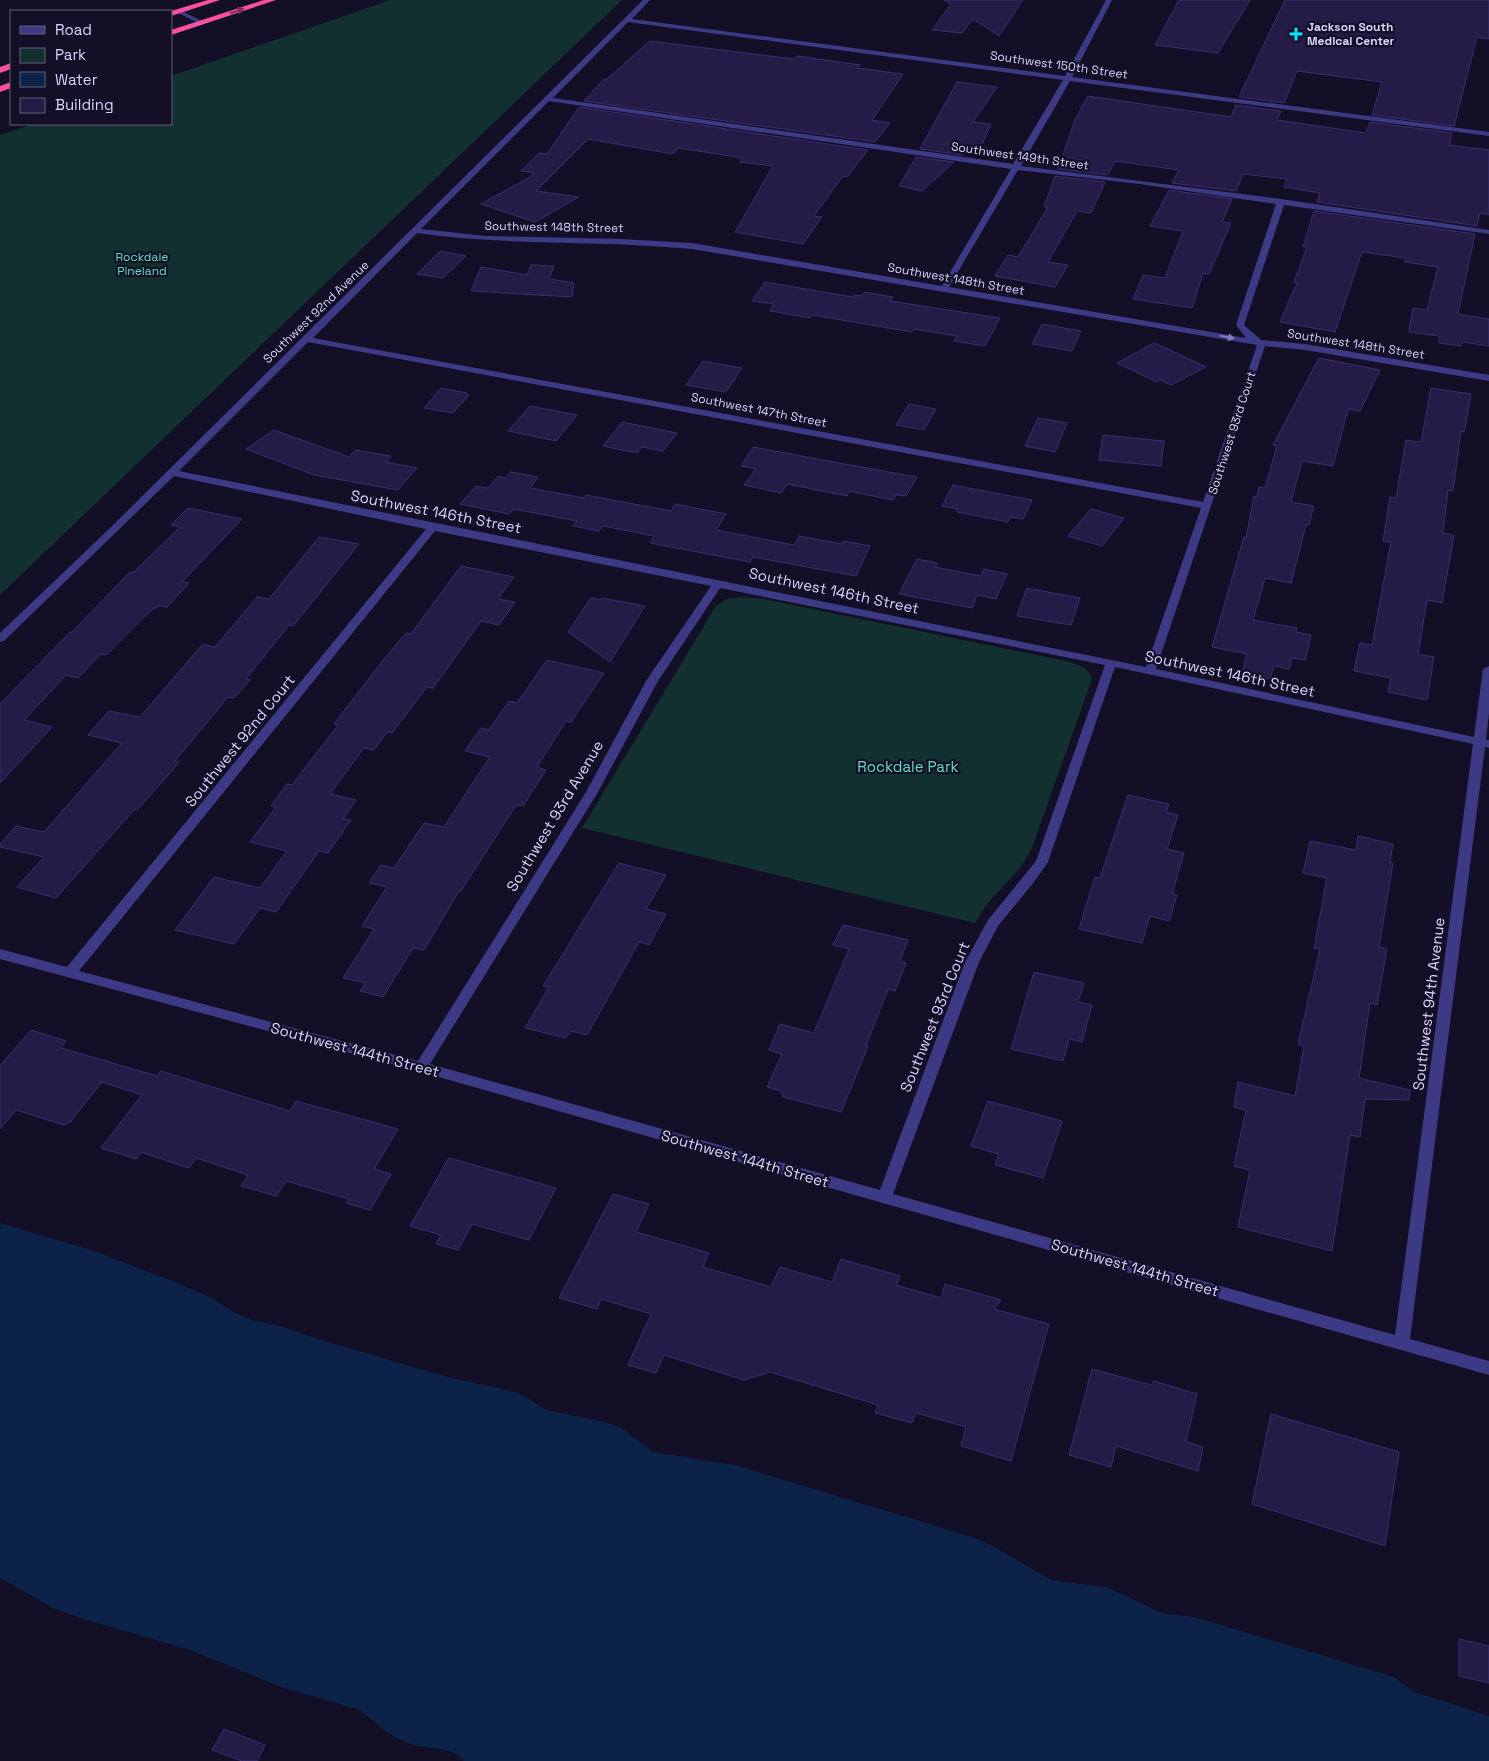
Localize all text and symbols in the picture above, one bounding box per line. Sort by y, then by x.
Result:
one-way arrow [230,7,245,15]
legend [10,10,172,125]
place label: Jackson South Medical Center [1307,19,1395,49]
text: Road [55,20,92,39]
marker: Jackson South Medical Center [1289,27,1303,41]
text: Park [55,45,86,64]
street label: Southwest 150th Street [989,47,1129,83]
text: Water [55,70,98,89]
text: Building [55,95,114,114]
street label: Southwest 149th Street [950,138,1090,174]
street label: Southwest 148th Street [484,218,624,236]
park label: Rockdale Pineland [116,249,168,279]
street label: Southwest 92nd Avenue [260,257,372,367]
street label: Southwest 148th Street [886,259,1026,299]
street label: Southwest 148th Street [1286,325,1426,363]
one-way arrow [1219,334,1235,342]
street label: Southwest 93rd Court [1205,369,1259,497]
street label: Southwest 147th Street [690,389,828,431]
street label: Southwest 146th Street [349,486,523,537]
street label: Southwest 146th Street [747,563,921,618]
street label: Southwest 146th Street [1143,646,1317,701]
street label: Southwest 92nd Court [180,671,299,811]
street label: Southwest 93rd Avenue [502,737,607,895]
park label: Rockdale Park [857,757,959,776]
street label: Southwest 94th Avenue [1408,916,1449,1092]
street label: Southwest 93rd Court [896,939,973,1095]
street label: Southwest 144th Street [269,1018,442,1081]
street label: Southwest 144th Street [659,1125,831,1192]
street label: Southwest 144th Street [1049,1234,1221,1301]

